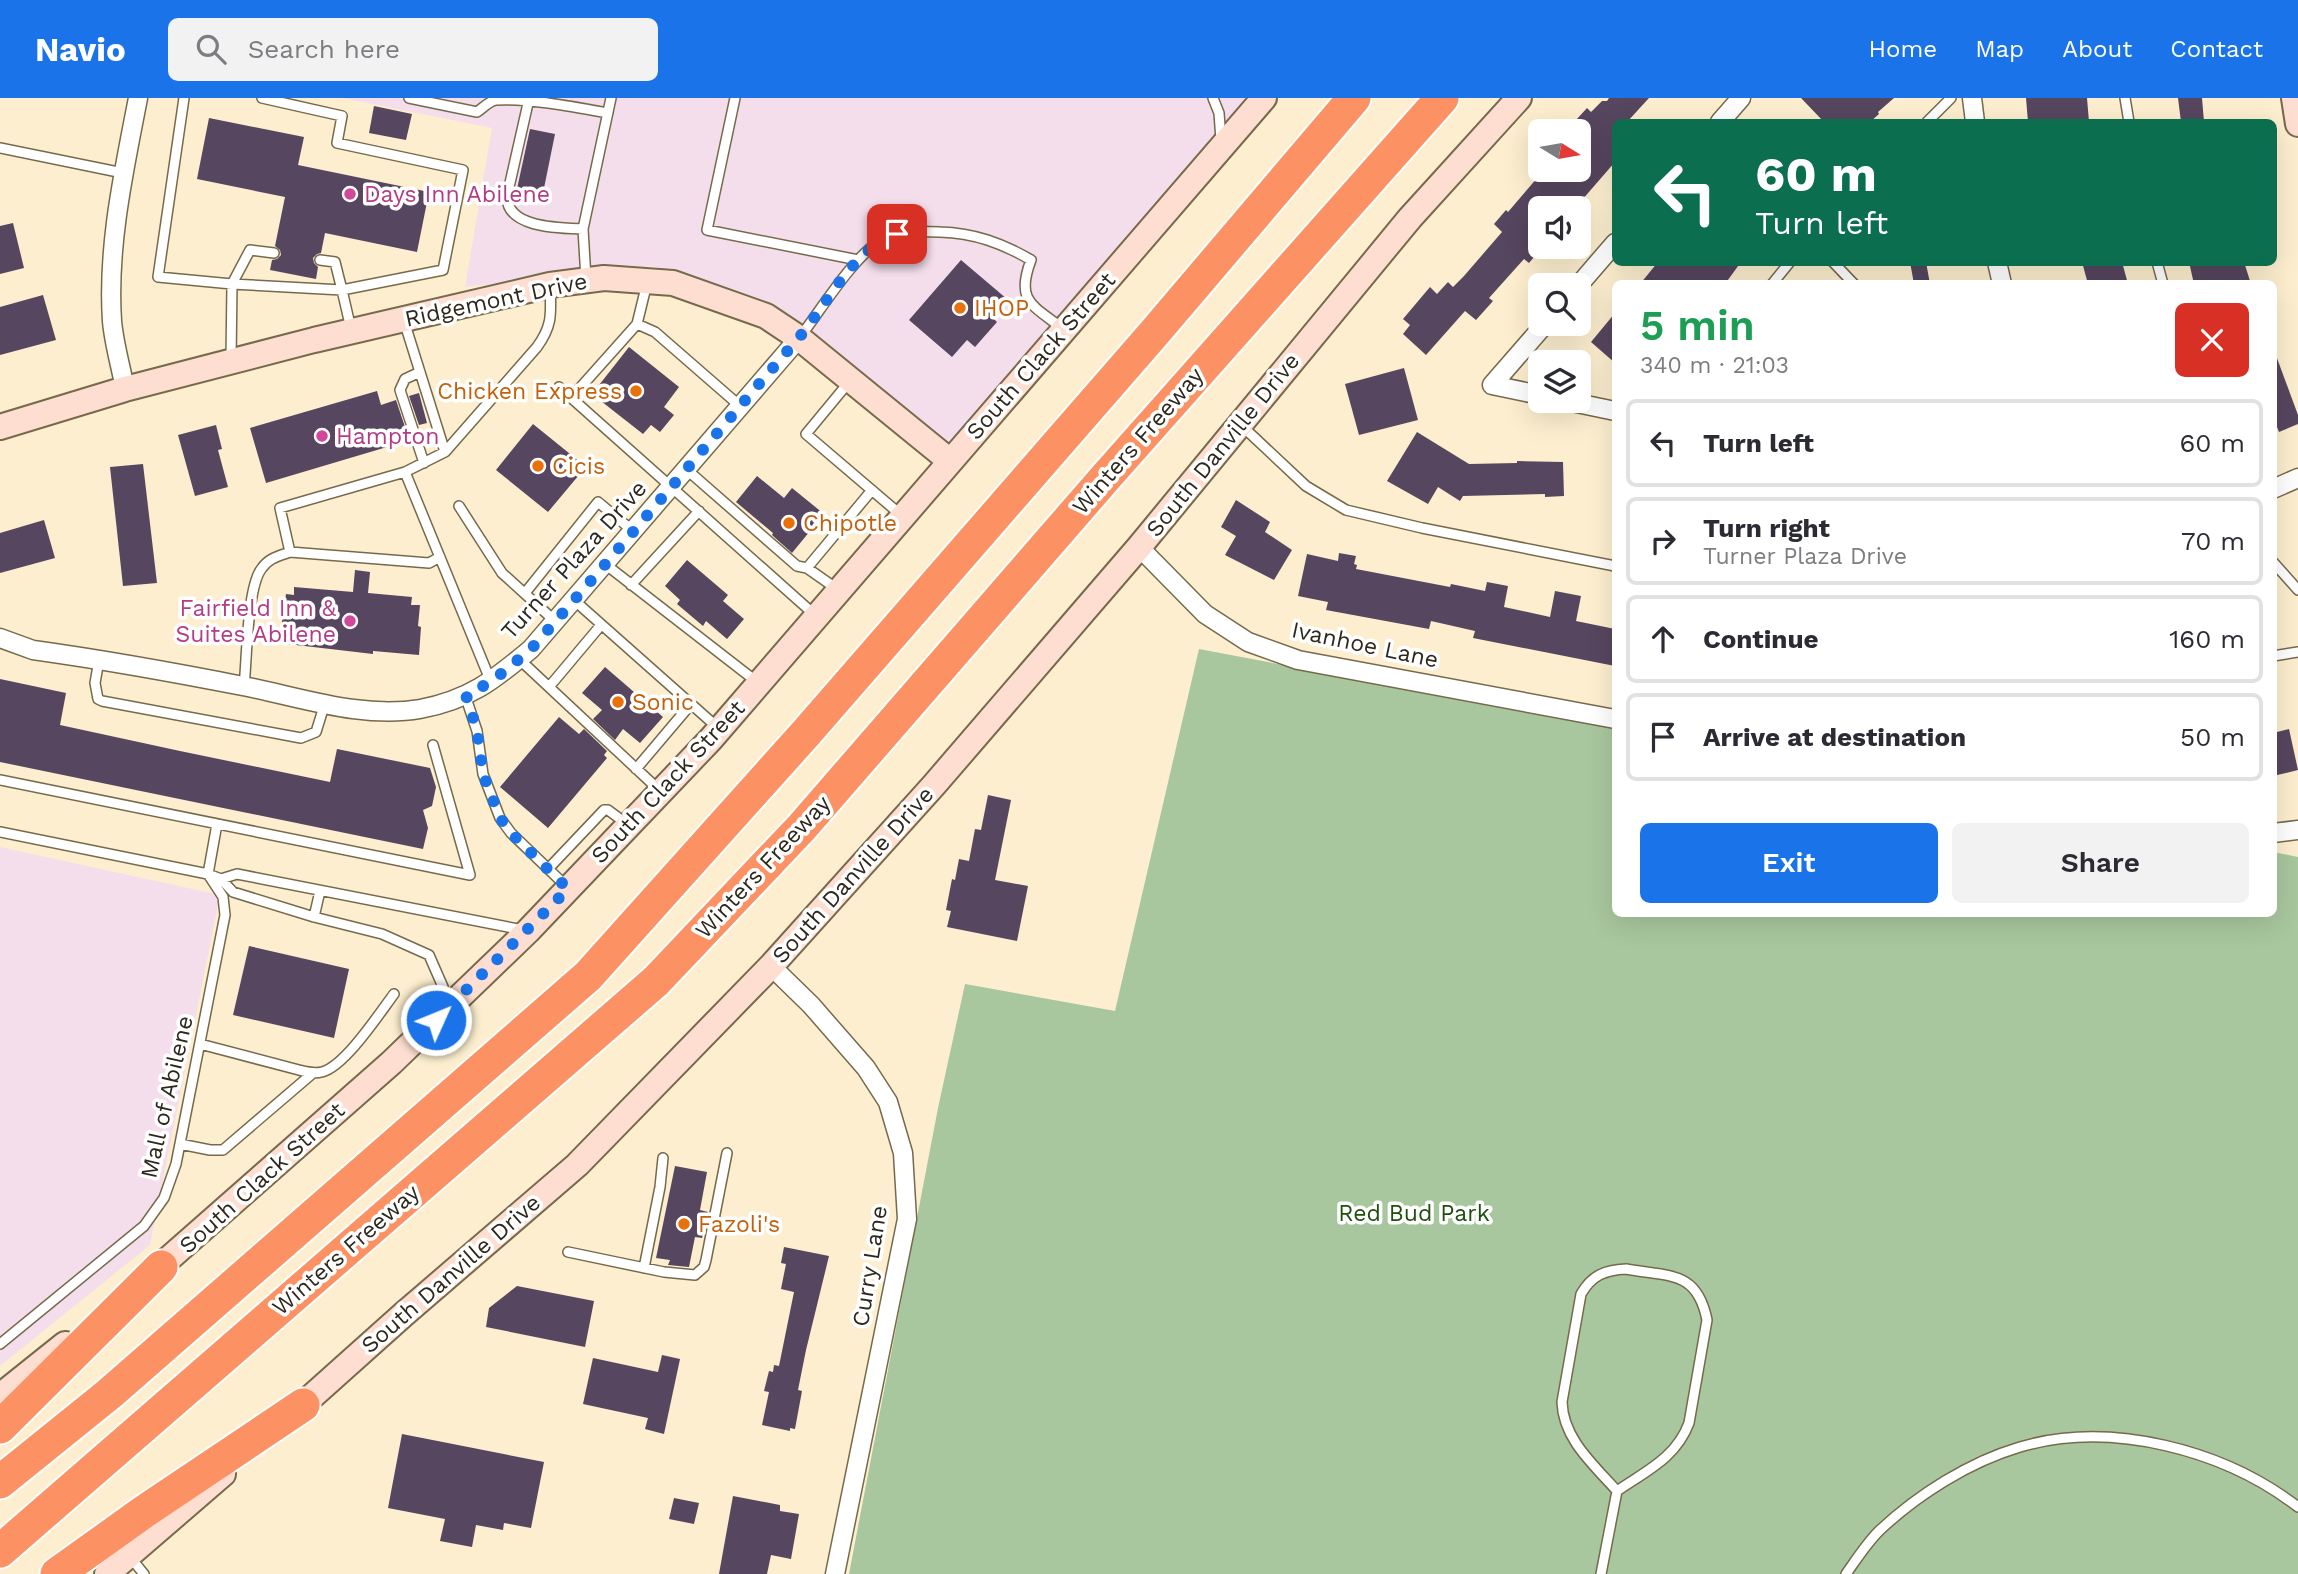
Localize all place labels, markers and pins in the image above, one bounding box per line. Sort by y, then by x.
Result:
place label: Days Inn Abilene [364,181,550,208]
marker: Days Inn Abilene [342,186,358,202]
pin [867,204,927,264]
place label: IHOP [974,295,1029,322]
marker: IHOP [952,300,968,316]
place label: Chicken Express [437,378,622,405]
marker: Chicken Express [628,383,644,399]
place label: Hampton [336,423,440,450]
marker: Hampton [314,428,330,444]
place label: Cicis [552,453,605,480]
marker: Cicis [530,458,546,474]
place label: Chipotle [803,510,897,537]
marker: Chipotle [781,515,797,531]
place label: Fairfield Inn & Suites Abilene [176,595,337,648]
marker: Fairfield Inn & Suites Abilene [342,613,358,629]
place label: Sonic [632,689,694,716]
marker: Sonic [610,694,626,710]
place label: Fazoli's [698,1211,780,1238]
marker: Fazoli's [676,1216,692,1232]

